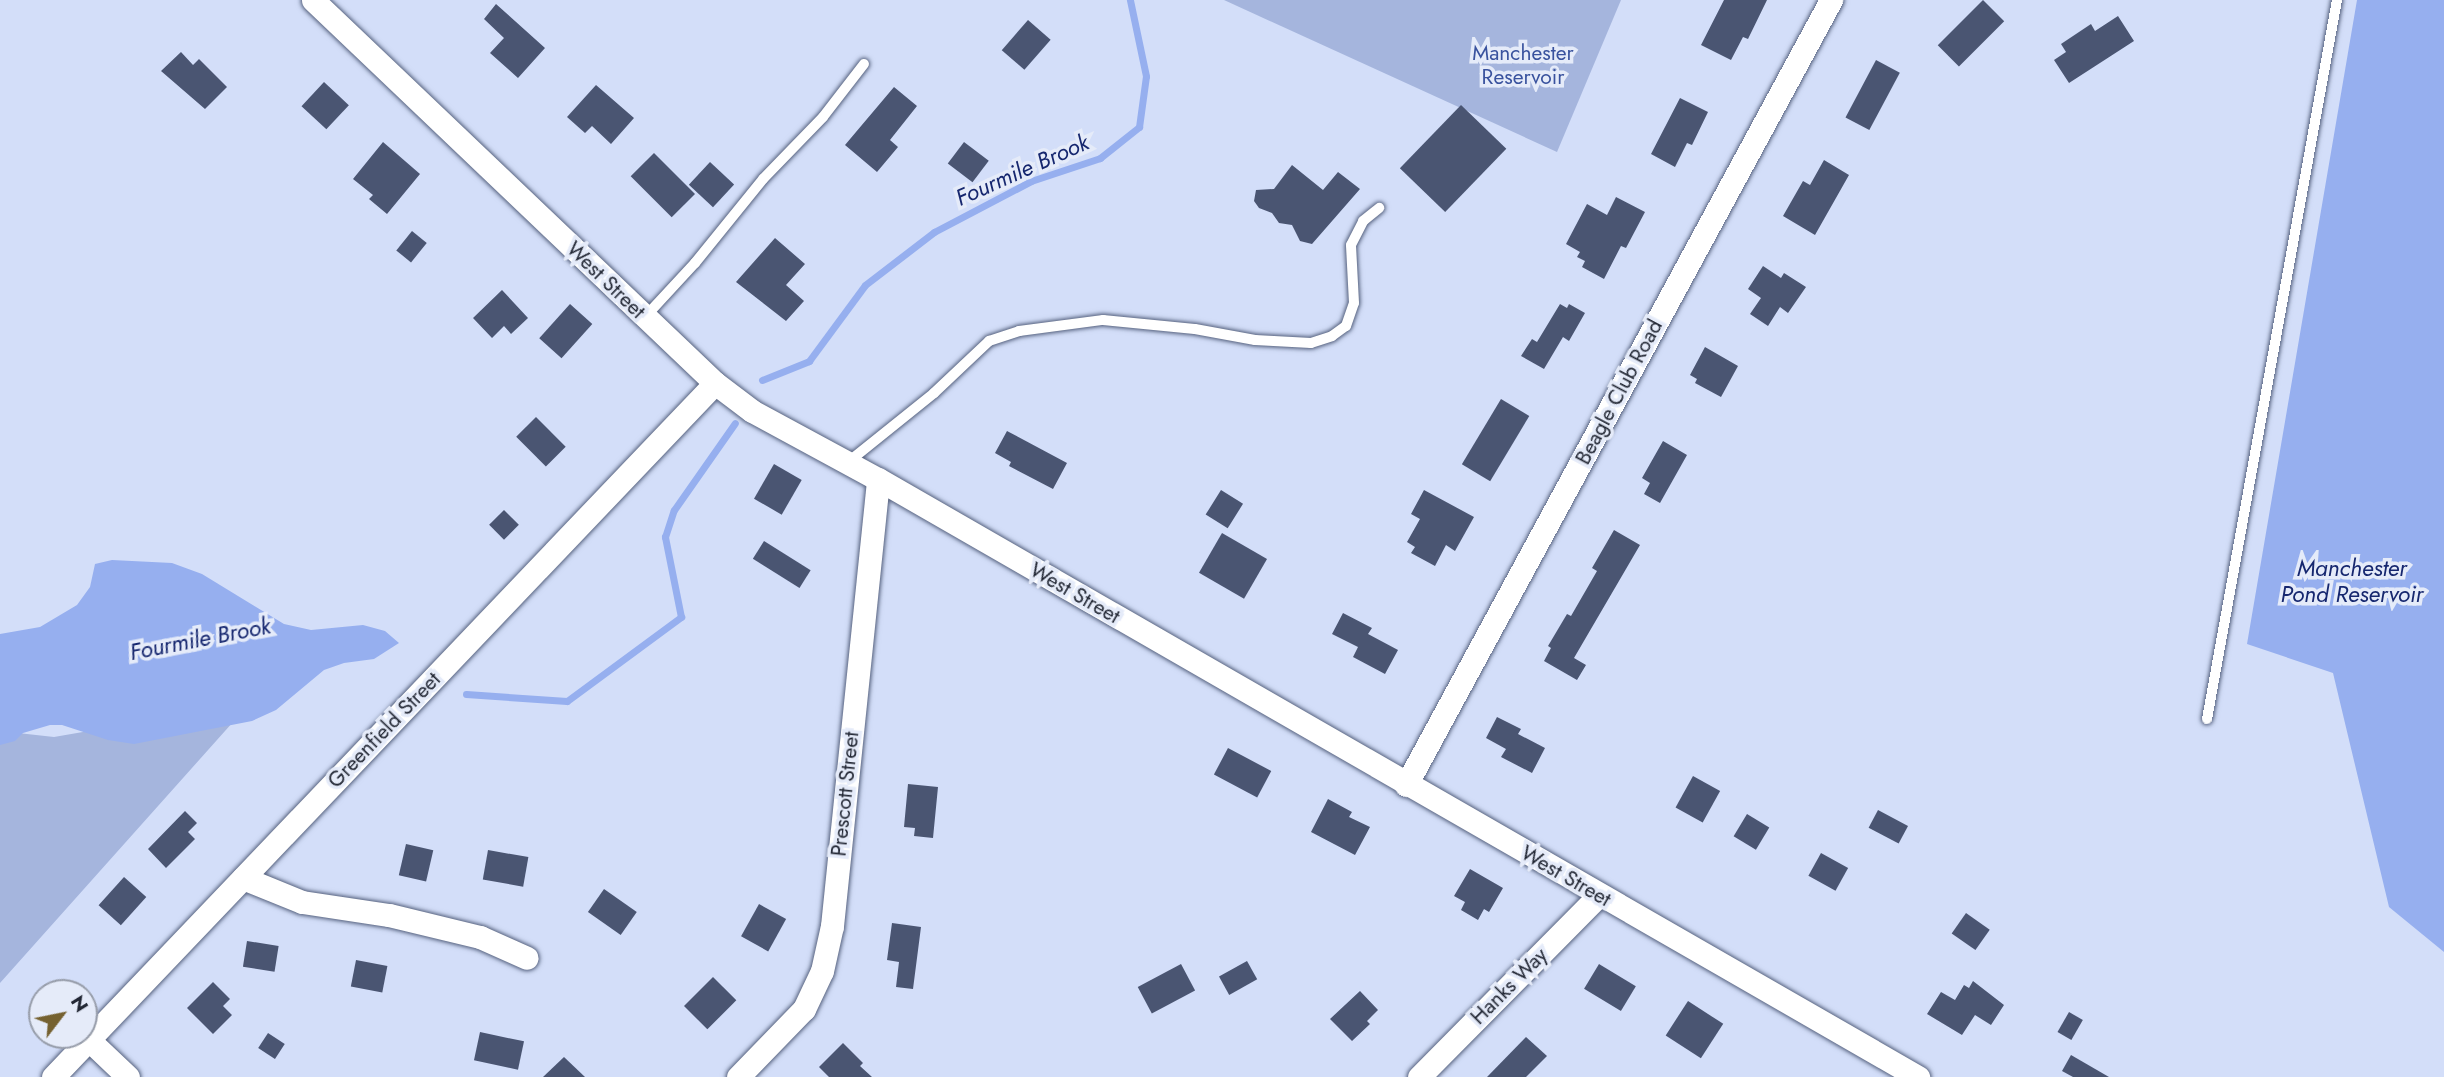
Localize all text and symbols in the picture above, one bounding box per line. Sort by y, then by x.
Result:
park label: Manchester Reservoir [1472,40,1574,90]
water label: Fourmile Brook [951,128,1093,212]
street label: West Street [561,236,651,324]
street label: Beagle Club Road [1570,315,1668,469]
water label: Manchester Pond Reservoir [2280,554,2424,608]
street label: West Street [1025,557,1125,629]
water label: Fourmile Brook [127,612,273,666]
street label: Greenfield Street [322,667,446,793]
street label: Prescott Street [826,730,864,858]
street label: West Street [1516,840,1616,912]
street label: Hanks Way [1465,942,1553,1030]
north arrow [28,979,98,1049]
text: N [64,990,95,1017]

